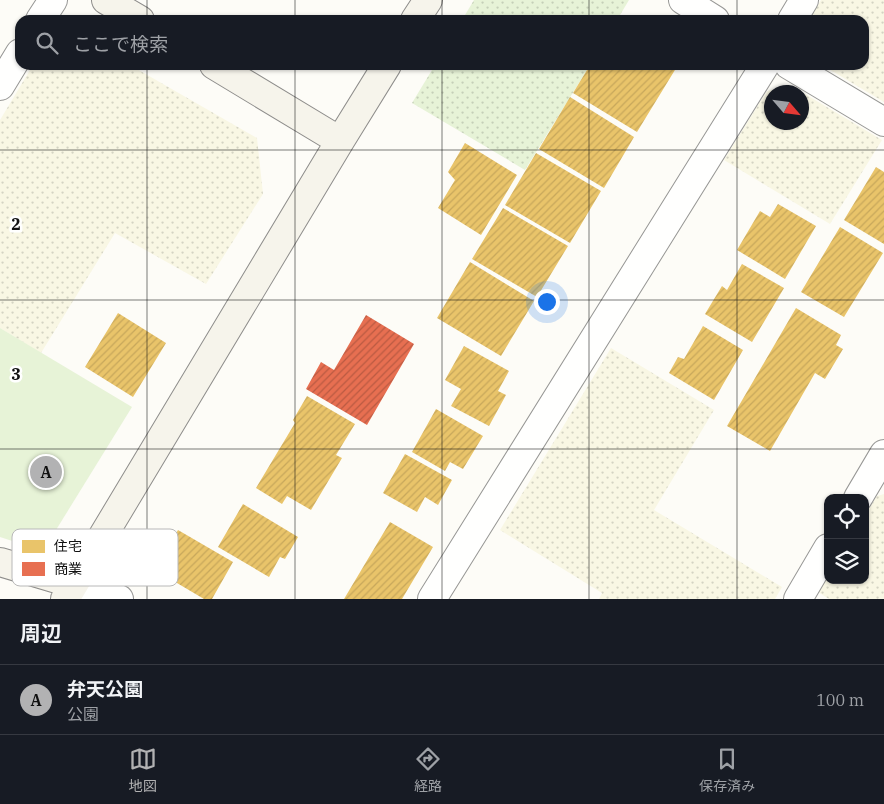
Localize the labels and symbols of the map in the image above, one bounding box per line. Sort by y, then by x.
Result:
north arrow [764,85,809,130]
text: 2 [11,214,21,234]
your location [534,289,560,315]
text: 3 [11,364,21,384]
pin: A [30,453,62,491]
legend [12,529,178,586]
text: 住宅 [54,537,82,555]
text: 商業 [54,560,82,578]

